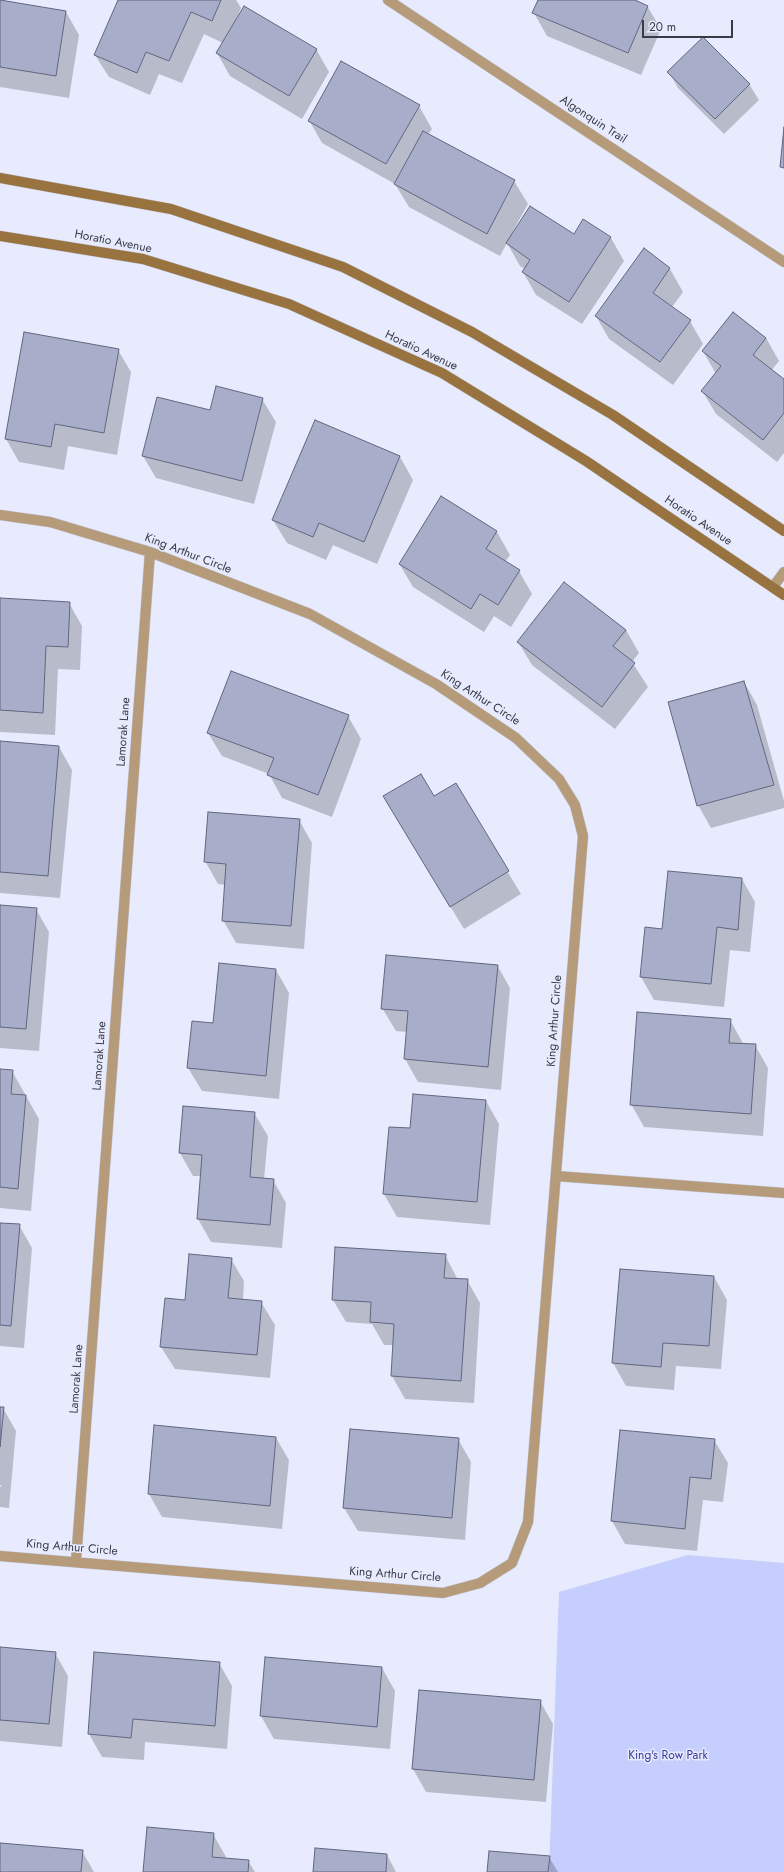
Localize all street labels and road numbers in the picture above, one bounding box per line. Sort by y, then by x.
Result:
street label: Algonquin Trail [557,93,629,147]
street label: Horatio Avenue [73,227,153,257]
street label: Horatio Avenue [382,328,460,374]
street label: Horatio Avenue [661,493,735,549]
street label: King Arthur Circle [143,531,233,577]
street label: King Arthur Circle [438,667,522,729]
street label: Lamorak Lane [114,697,134,767]
street label: King Arthur Circle [545,975,565,1067]
street label: Lamorak Lane [90,1021,110,1091]
street label: Lamorak Lane [67,1344,87,1414]
street label: King Arthur Circle [26,1537,118,1559]
street label: King Arthur Circle [349,1565,441,1585]

